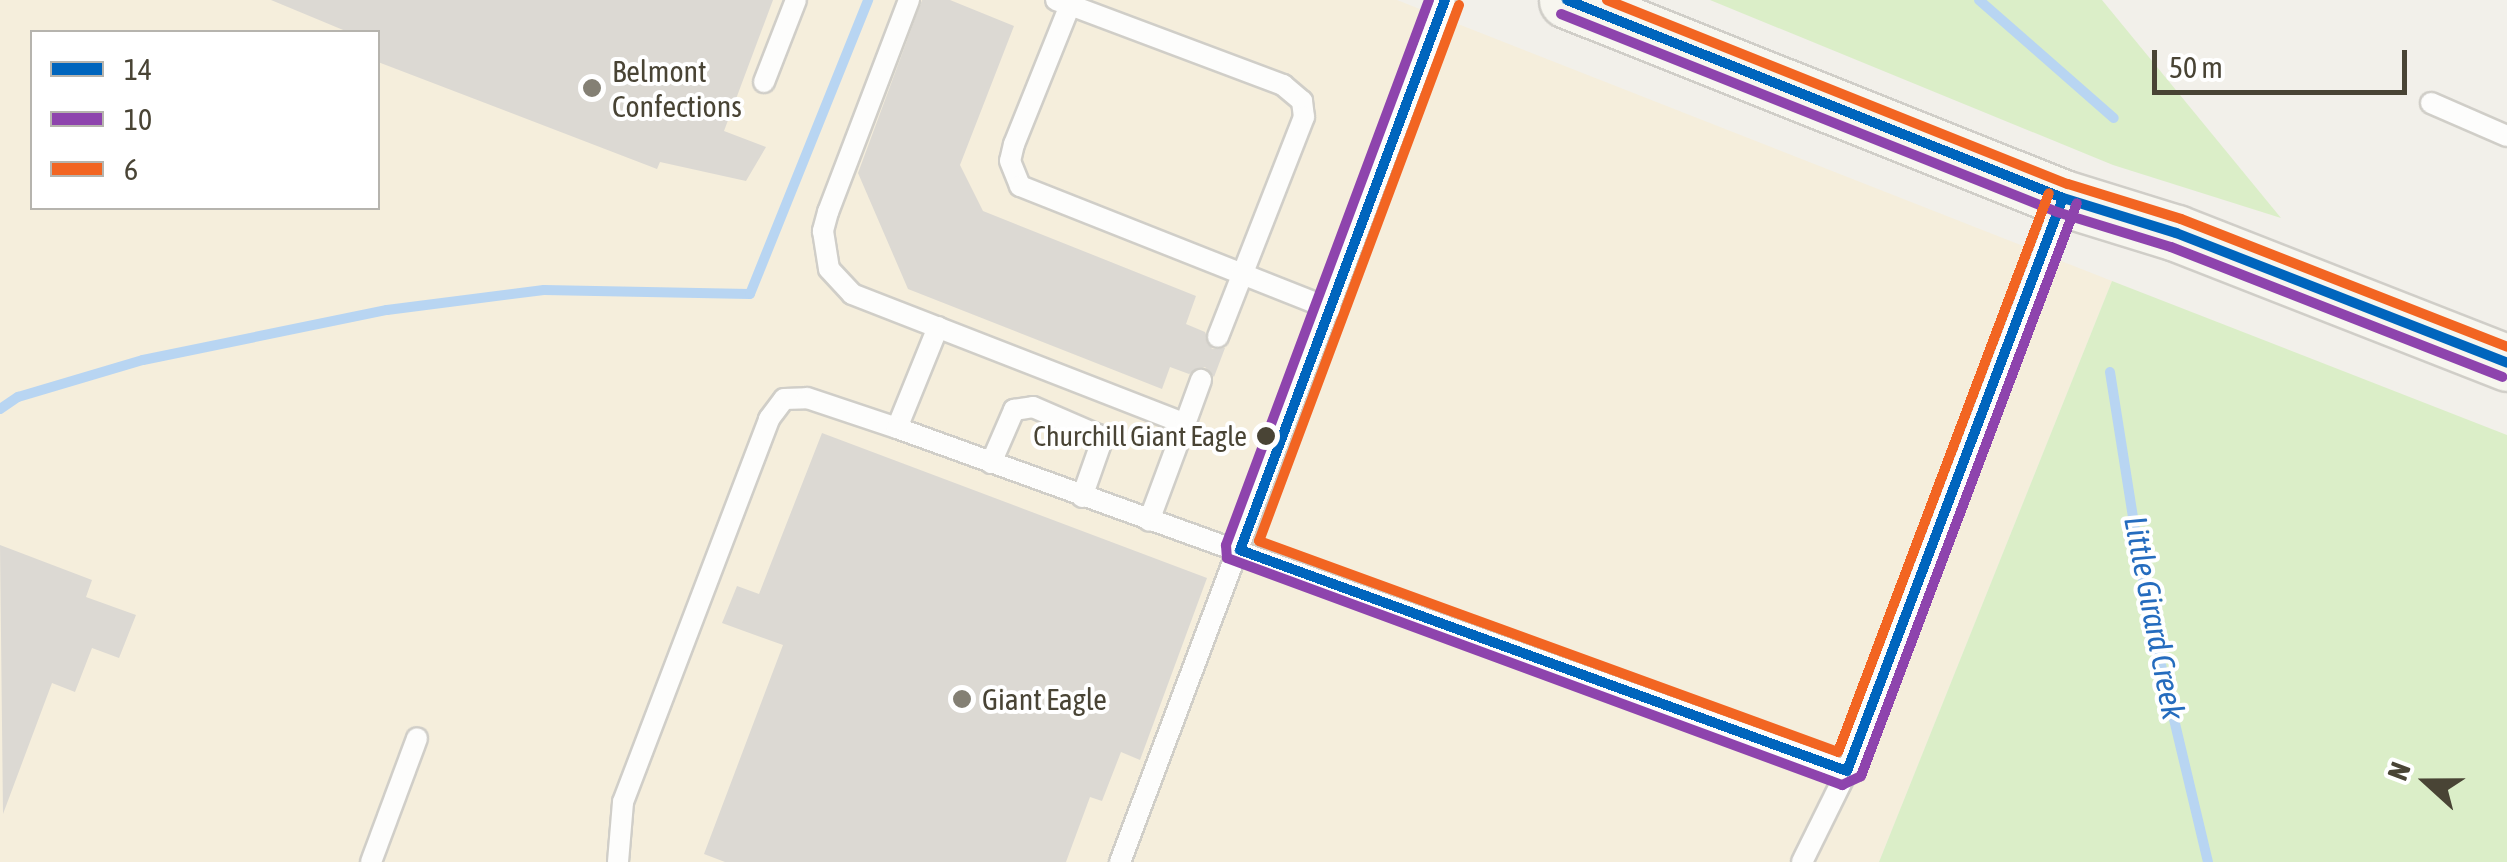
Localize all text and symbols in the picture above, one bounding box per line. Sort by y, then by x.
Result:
legend [30,30,380,210]
scale bar [2157,30,2412,92]
text: 50 m [2169,50,2223,84]
text: 14 [124,52,152,86]
place label: Belmont Confections [612,53,742,124]
marker: Belmont Confections [581,77,603,99]
text: 10 [124,102,152,136]
text: 6 [124,152,138,186]
place label: Churchill Giant Eagle [1033,419,1247,453]
marker: Churchill Giant Eagle [1256,426,1276,446]
water label: Little Girard Creek [2115,513,2193,723]
place label: Giant Eagle [982,681,1107,717]
marker: Giant Eagle [951,688,973,710]
north arrow [2377,732,2477,832]
text: N [2381,758,2417,785]

